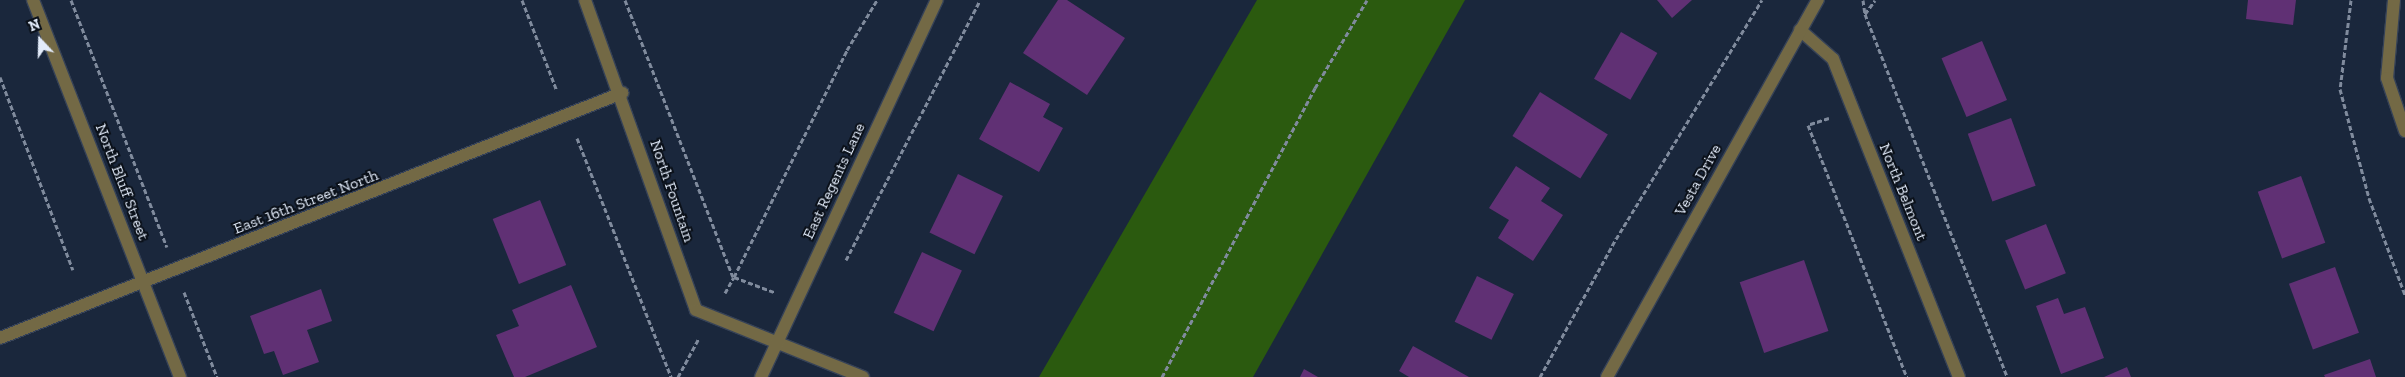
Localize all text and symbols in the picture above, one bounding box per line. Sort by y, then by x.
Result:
north arrow [15,15,65,65]
text: N [26,16,42,35]
street label: East Regents Lane [799,120,869,242]
street label: North Bluff Street [91,121,153,243]
street label: North Fountain [645,137,699,245]
street label: North Belmont [1875,140,1931,244]
street label: Vesta Drive [1671,141,1725,219]
street label: East 16th Street North [231,165,381,239]

